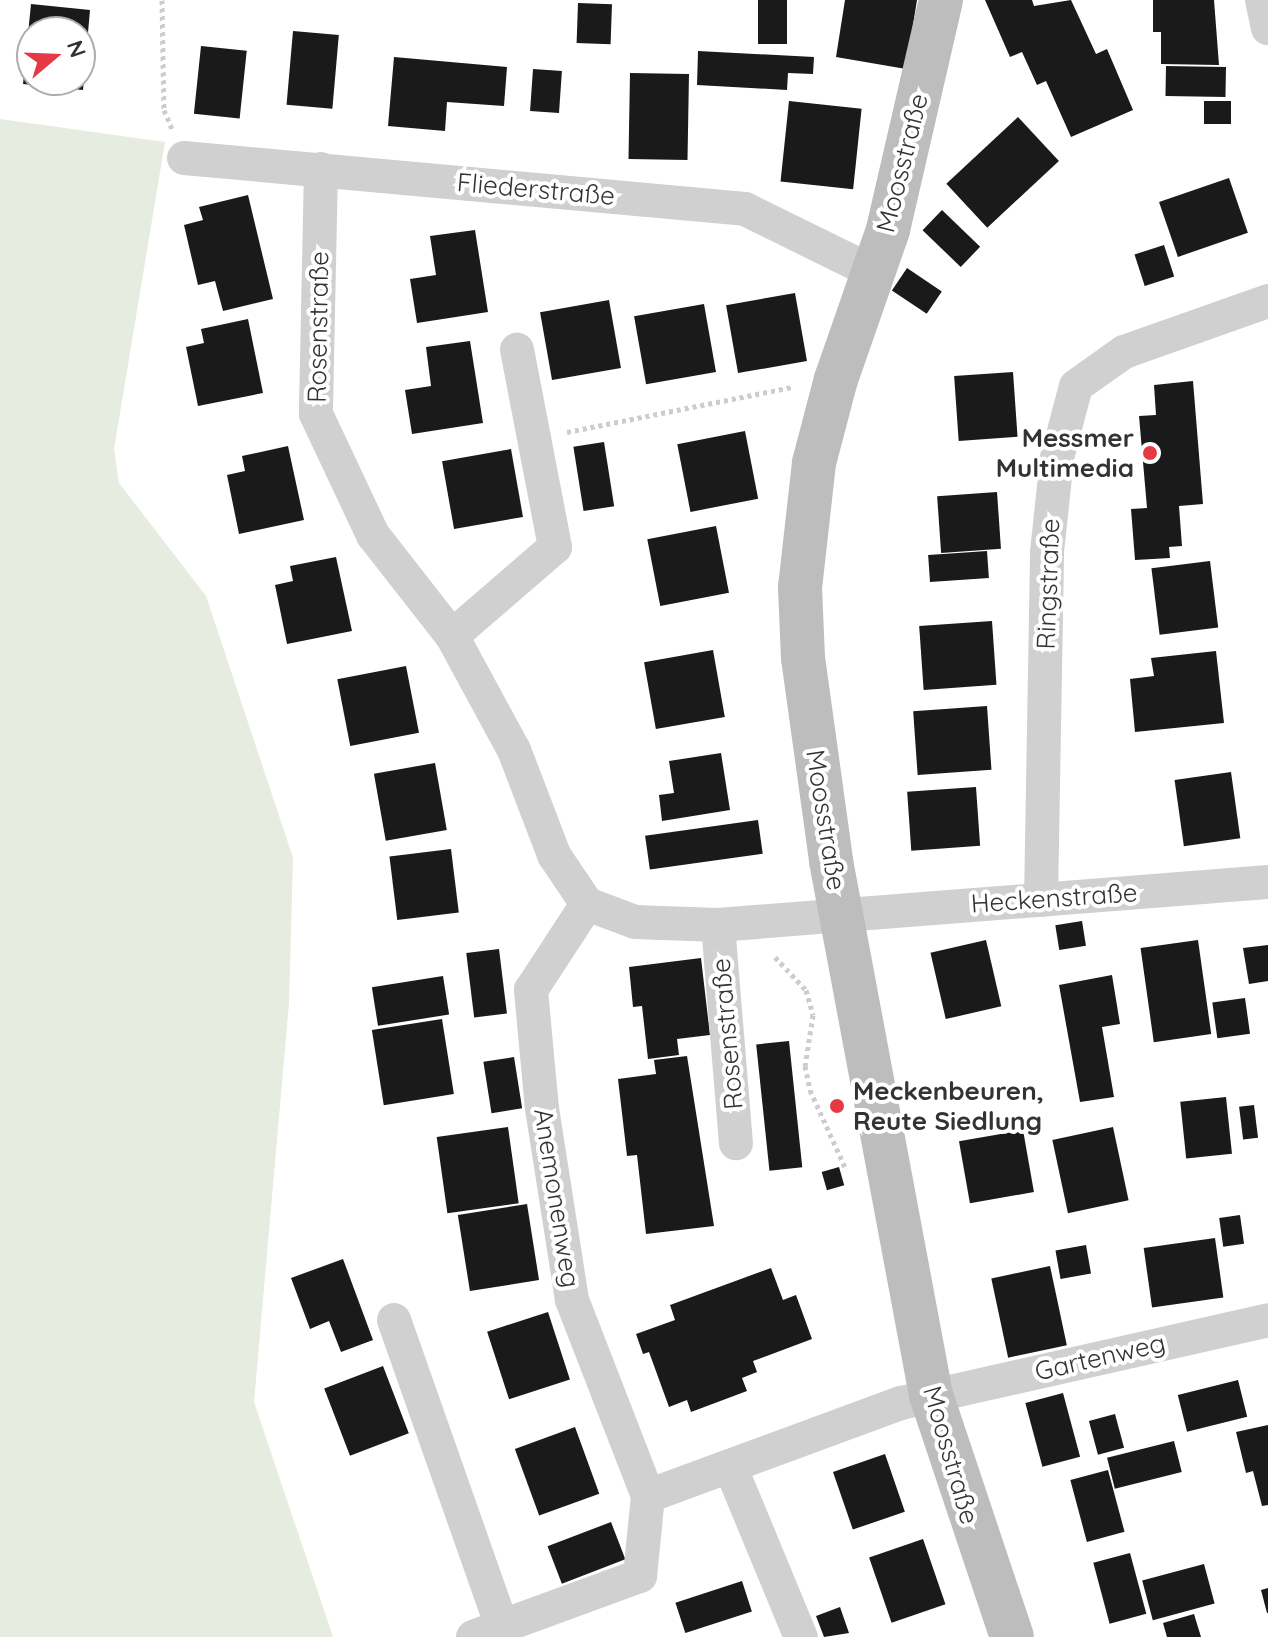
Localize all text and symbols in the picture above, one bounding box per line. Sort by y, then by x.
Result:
north arrow [16,16,96,96]
text: N [61,37,93,61]
street label: Moosstraße [870,90,934,236]
street label: Fliederstraße [456,167,616,211]
street label: Rosenstraße [301,251,335,403]
place label: Messmer Multimedia [996,422,1134,484]
marker: Messmer Multimedia [1141,444,1159,462]
street label: Ringstraße [1030,518,1066,650]
street label: Moosstraße [799,747,853,893]
street label: Heckenstraße [970,877,1138,919]
street label: Rosenstraße [705,957,749,1111]
place label: Meckenbeuren, Reute Siedlung [853,1075,1044,1136]
marker: Meckenbeuren, Reute Siedlung [828,1097,846,1115]
street label: Anemonenweg [527,1106,587,1290]
street label: Gartenweg [1032,1327,1168,1387]
street label: Moosstraße [916,1382,986,1528]

